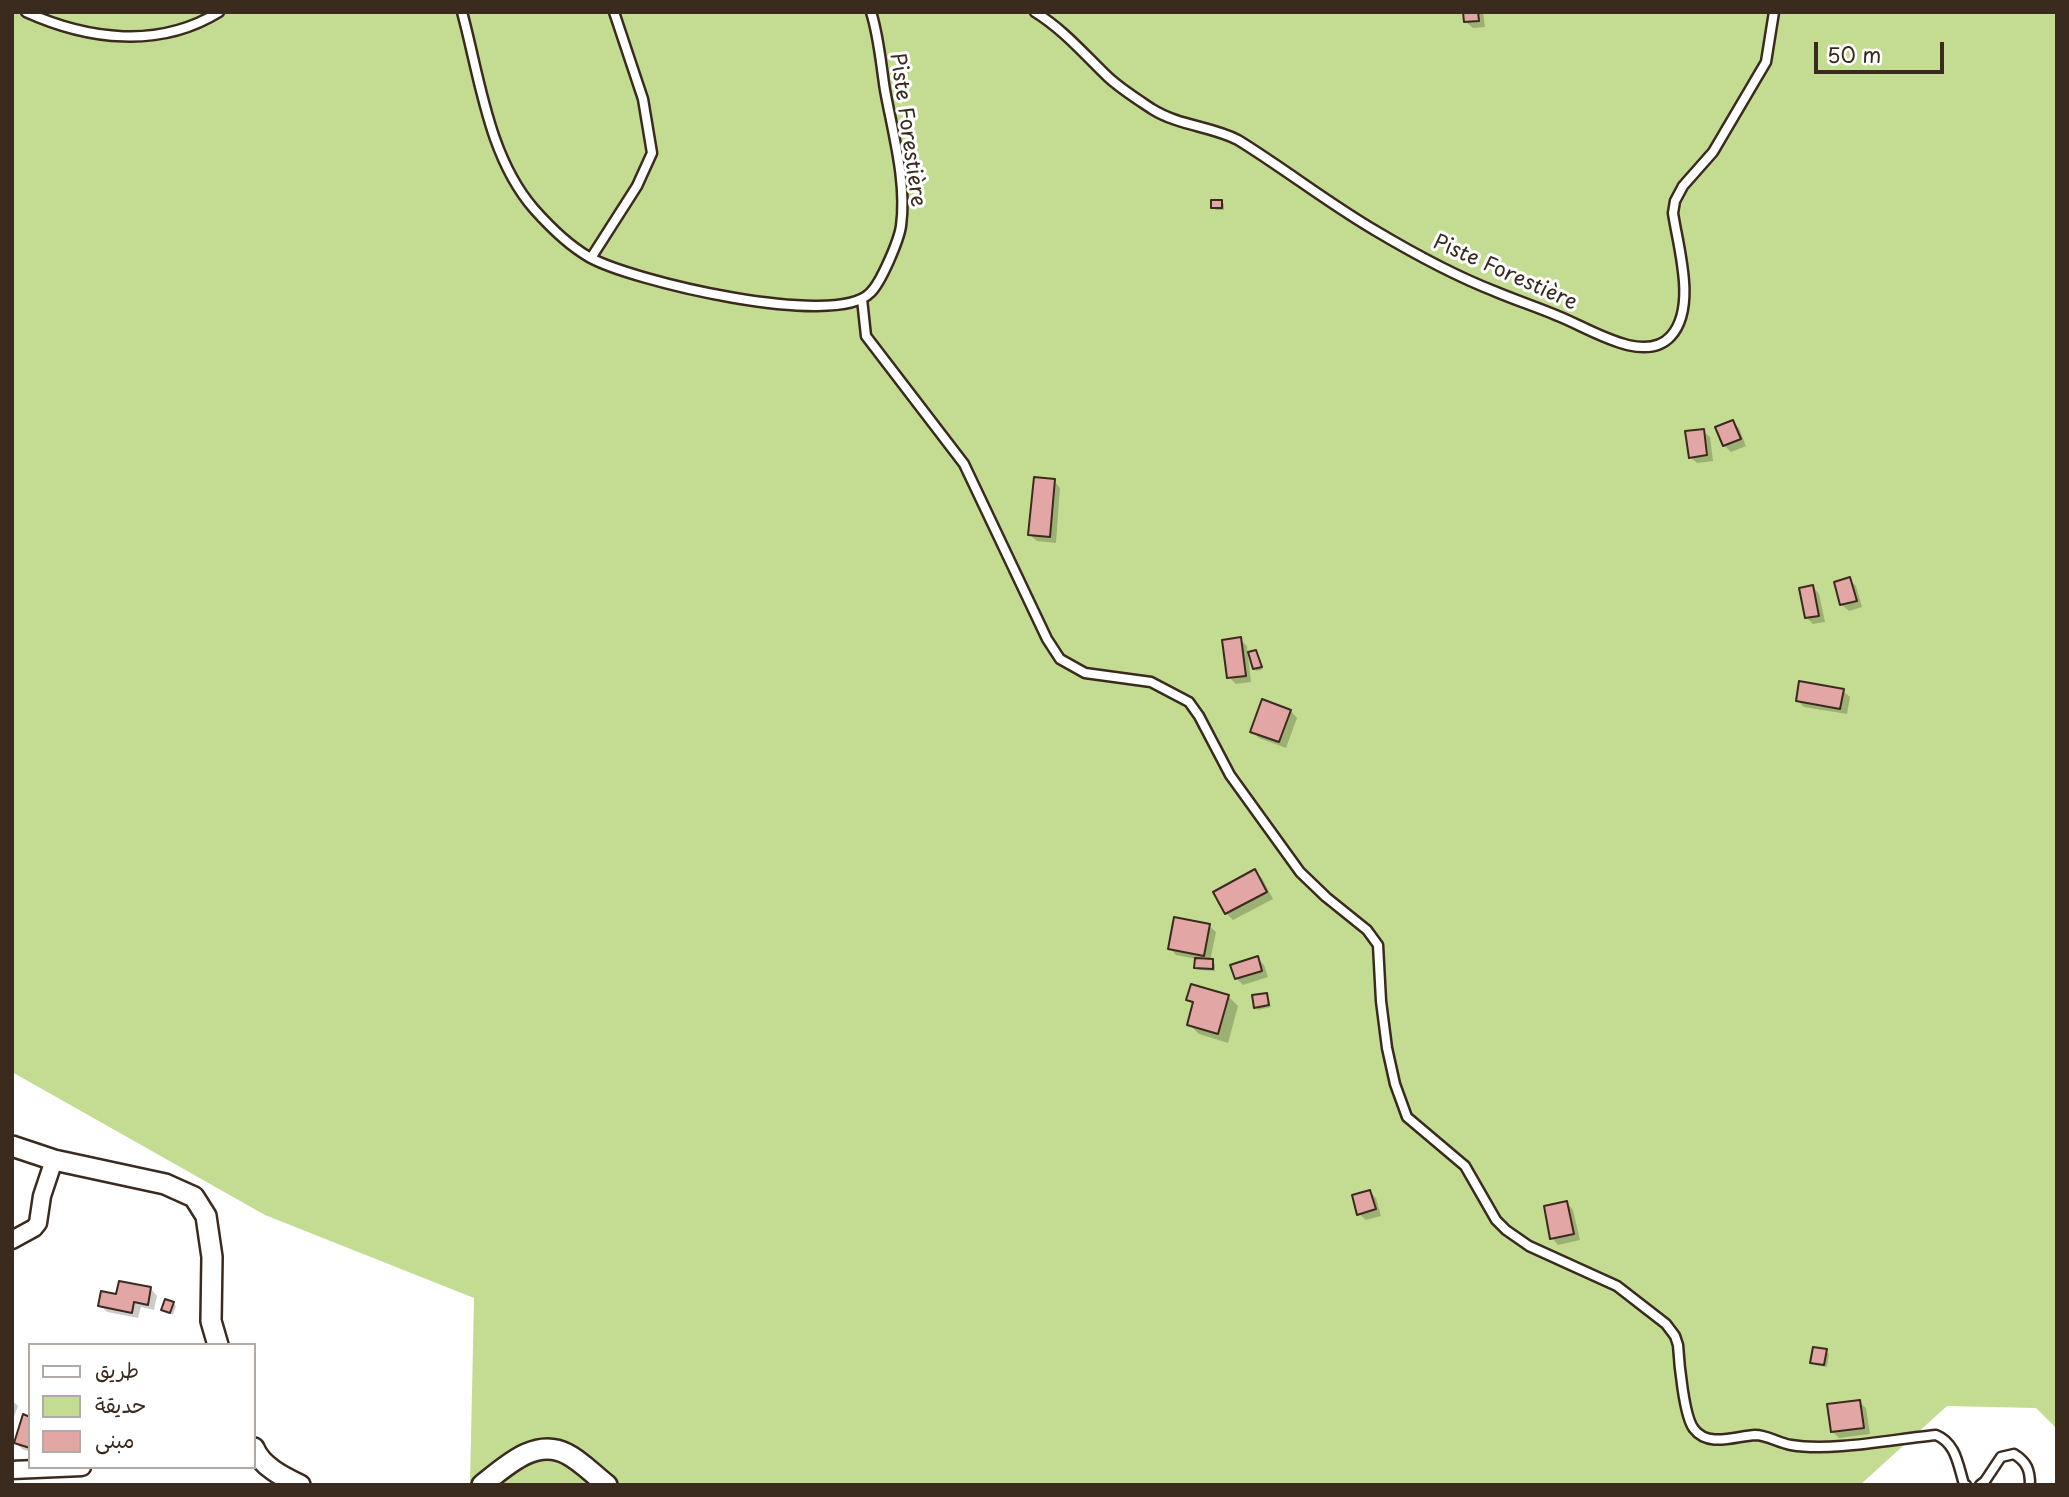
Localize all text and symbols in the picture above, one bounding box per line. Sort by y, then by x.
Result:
scale bar [1817,28,1946,72]
text: 50 m [1827,38,1881,70]
street label: Piste Forestière [884,52,930,208]
street label: Piste Forestière [1429,230,1581,316]
legend [28,1343,256,1469]
text: طريق [95,1353,139,1385]
text: حديقة [95,1388,146,1420]
text: مبنى [95,1423,134,1455]

